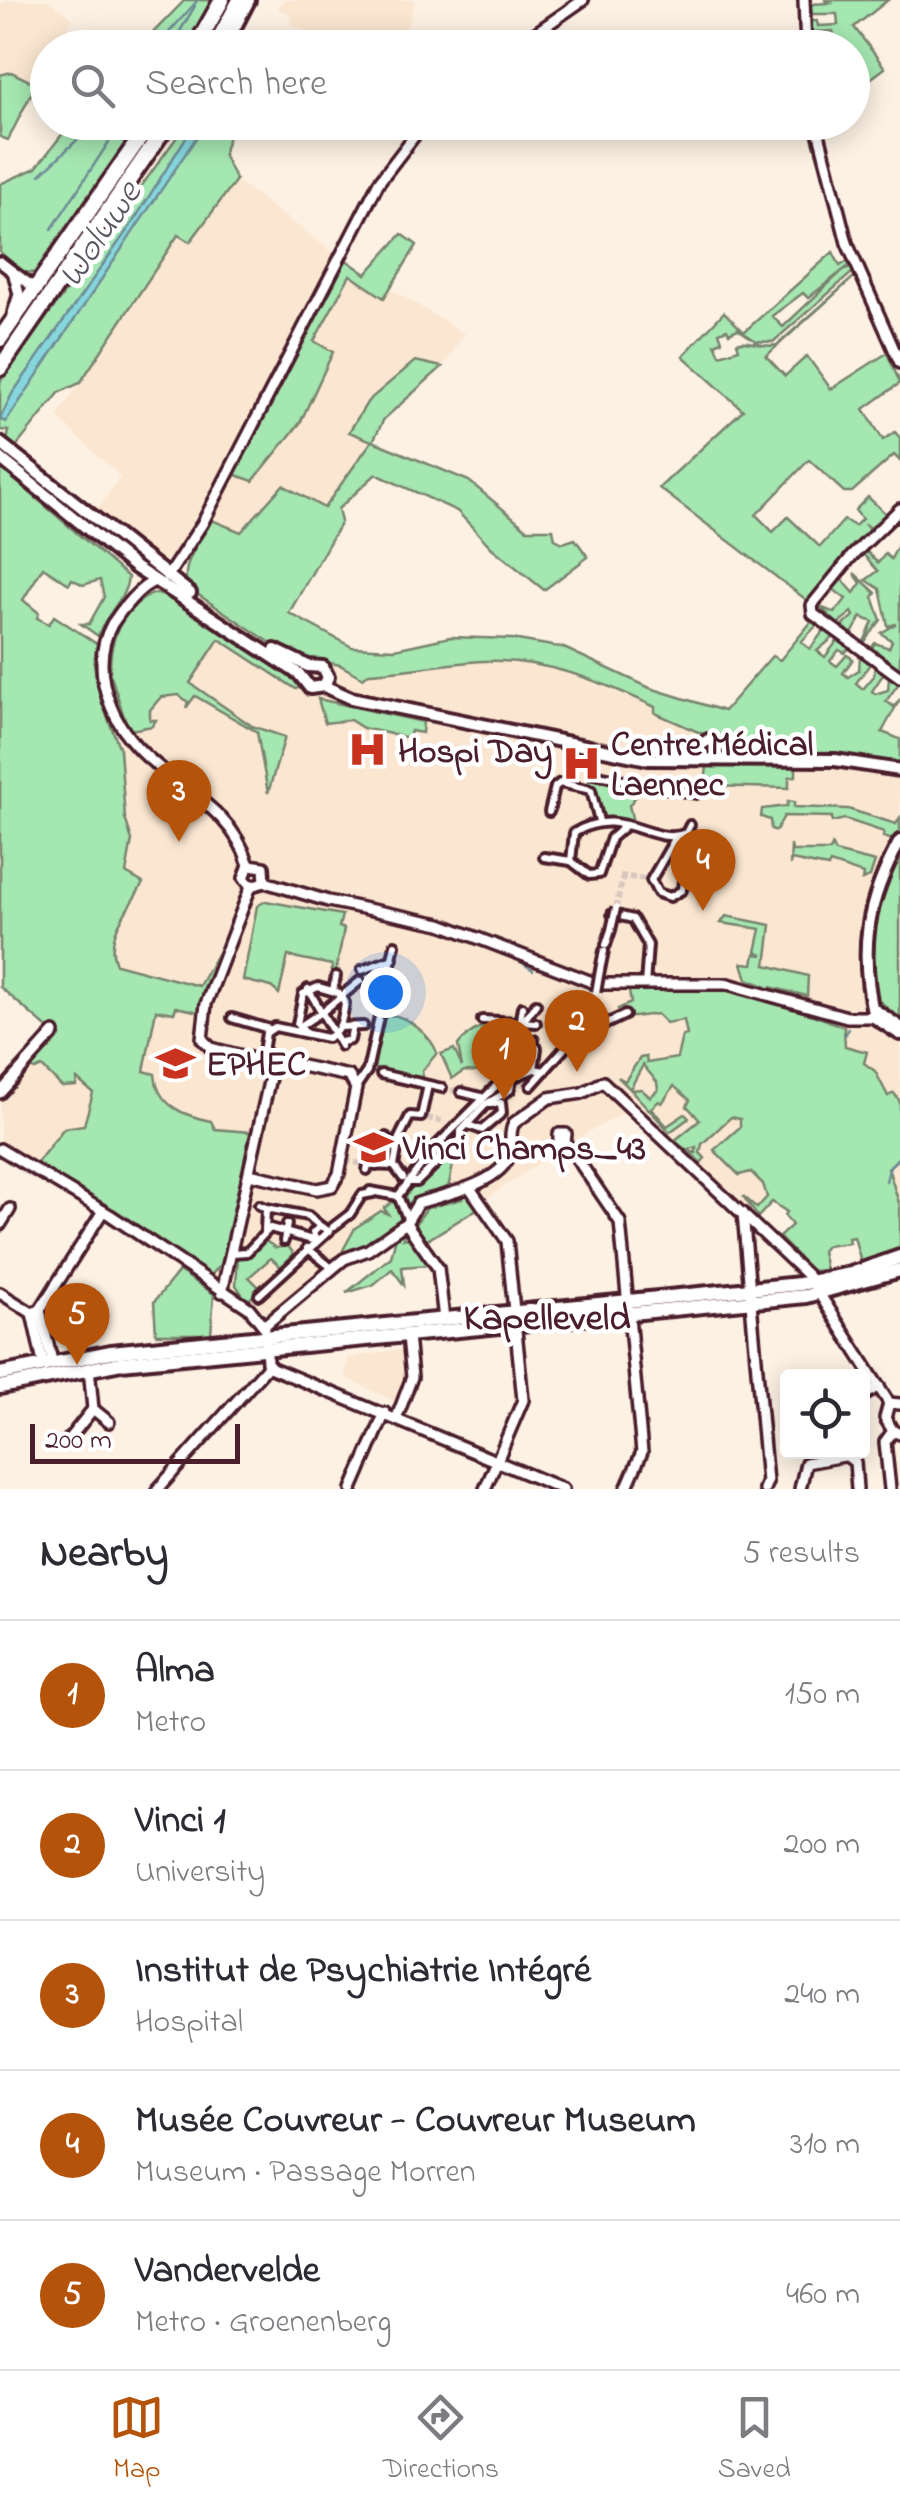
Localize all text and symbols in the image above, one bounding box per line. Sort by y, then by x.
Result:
search box [30,30,870,140]
text: Search here [145,57,327,113]
icon: search [65,58,120,113]
water label: Woluwe [45,169,159,300]
place label: Centre Médical Laennec [611,721,814,812]
place label: Hospi Day [398,728,553,780]
hospital icon: Hospi Day [347,729,389,771]
hospital icon: Centre Médical Laennec [560,742,602,784]
pin: 3 [146,760,212,842]
pin: 4 [670,828,736,911]
your location [360,967,411,1018]
pin: 2 [544,990,610,1072]
pin: 1 [472,1018,536,1100]
place label: EPHEC [206,1041,306,1092]
school or university icon: EPHEC [155,1042,197,1084]
place label: Vinci Champs_43 [402,1125,646,1176]
school or university icon: Vinci Champs_43 [352,1126,394,1168]
pin: 5 [44,1282,110,1365]
district label: Kapelleveld [463,1292,631,1348]
map controls [780,1369,870,1459]
button: locate [780,1369,870,1459]
scale bar [30,1419,240,1464]
text: 200 m [45,1421,112,1462]
text: Nearby [40,1524,168,1585]
text: 5 results [743,1531,860,1578]
text: Alma [135,1644,215,1700]
text: 1 [67,1672,78,1719]
text: 150 m [785,1672,860,1719]
text: Metro [135,1700,206,1747]
text: Vinci 1 [135,1794,226,1850]
text: 2 [65,1822,80,1869]
text: 200 m [784,1822,860,1869]
text: University [135,1850,265,1897]
text: Institut de Psychiatrie Intégré [135,1944,591,2000]
text: 3 [66,1972,79,2019]
text: 240 m [784,1972,860,2019]
text: Hospital [135,2000,243,2047]
text: Musée Couvreur - Couvreur Museum [135,2094,696,2150]
text: 4 [66,2122,79,2169]
text: 310 m [790,2122,860,2169]
text: Museum · Passage Morren [135,2150,476,2197]
text: Vandervelde [135,2244,320,2300]
text: 5 [63,2272,82,2319]
text: 460 m [786,2272,860,2319]
text: Metro · Groenenberg [135,2300,391,2347]
tab: Map [109,2390,164,2491]
tab: Directions [383,2390,499,2491]
tab: Saved [718,2390,791,2491]

